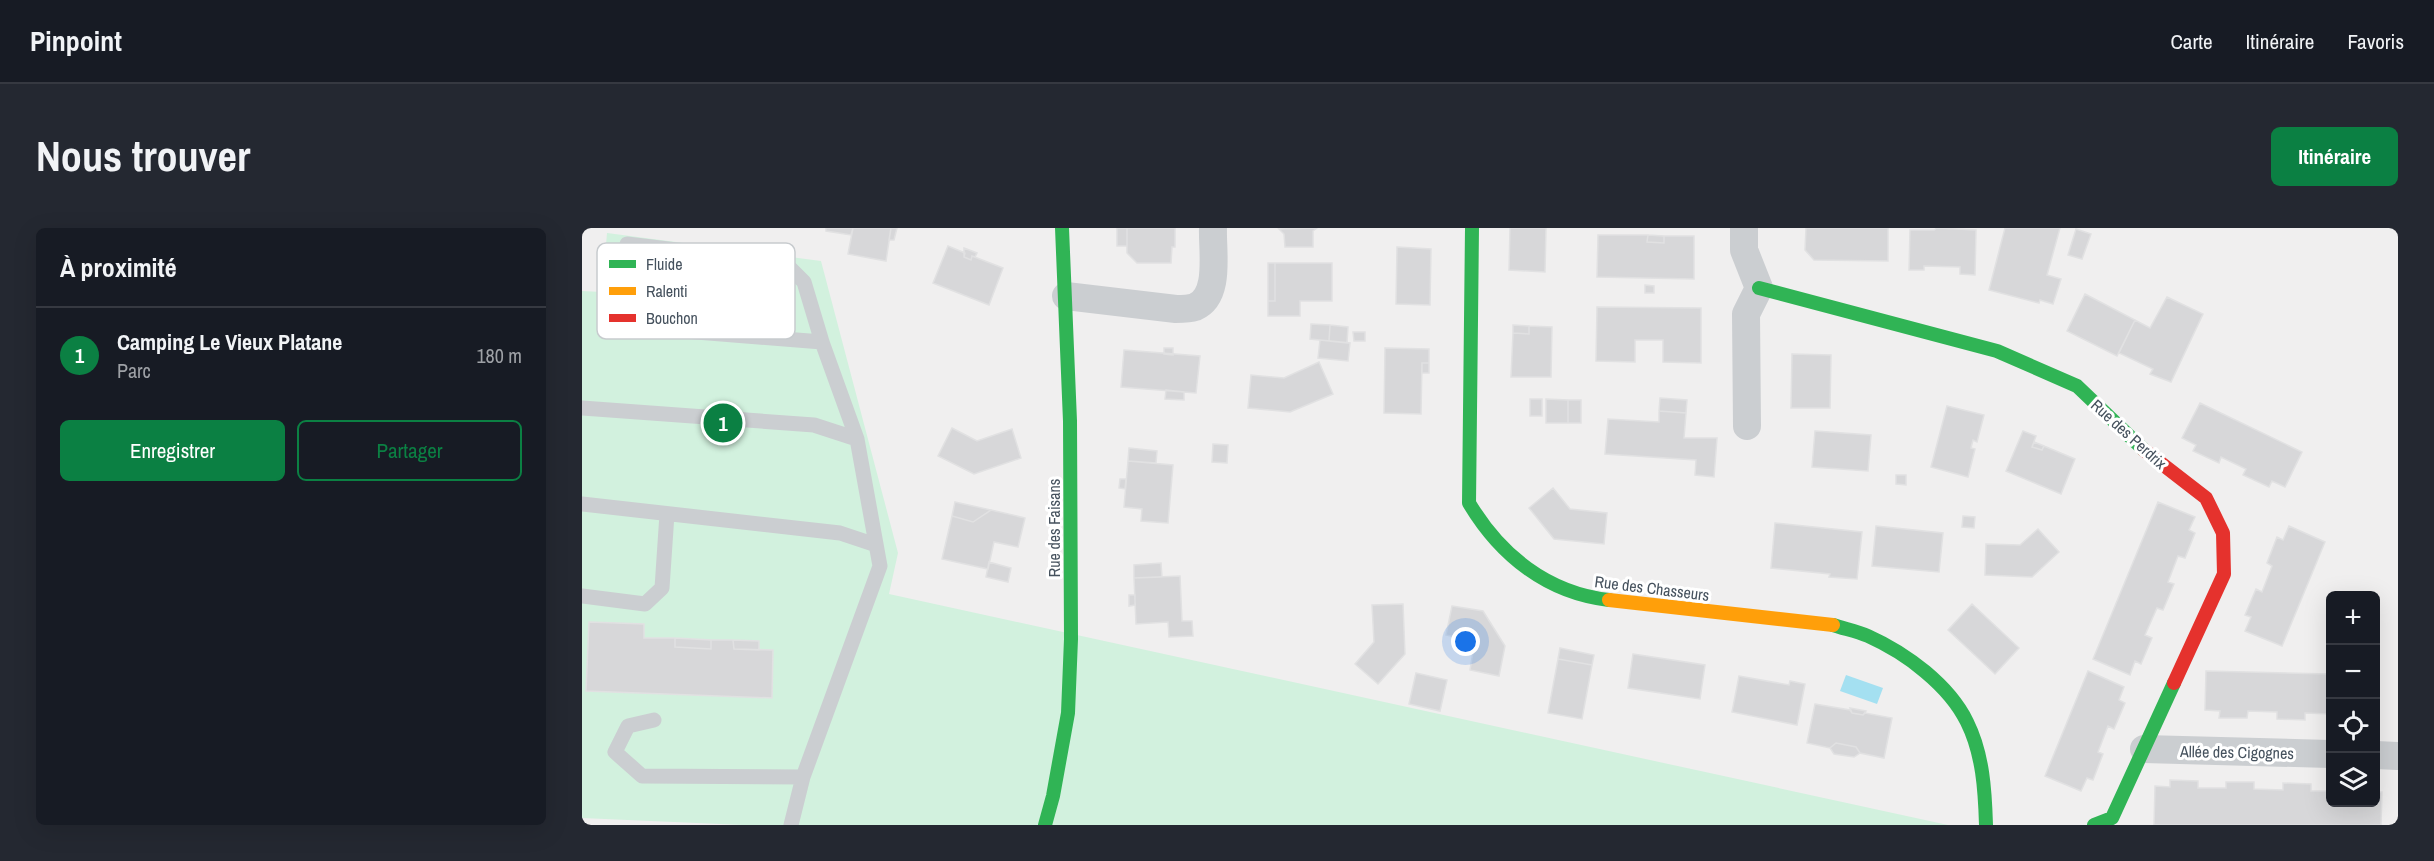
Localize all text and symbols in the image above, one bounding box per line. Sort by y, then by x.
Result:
text: Pinpoint [30,22,122,60]
text: Carte [2170,27,2213,56]
text: Itinéraire [2246,27,2314,56]
text: Favoris [2347,27,2404,56]
button: Itinéraire [2271,127,2398,186]
text: Nous trouver [36,128,250,184]
legend [597,243,795,339]
text: À proximité [60,250,177,285]
text: Fluide [646,253,682,275]
text: Ralenti [646,280,688,302]
text: Bouchon [646,307,698,329]
text: Camping Le Vieux Platane [117,327,342,357]
text: 1 [75,342,84,369]
text: 180 m [476,342,522,369]
text: Parc [117,357,151,384]
street label: Rue des Perdrix [2086,394,2172,474]
pin: 1 [704,400,742,446]
button: Enregistrer [60,420,285,481]
button: Partager [297,420,522,481]
street label: Rue des Faisans [1043,479,1065,577]
street label: Rue des Chasseurs [1593,570,1711,606]
map controls [2326,591,2380,807]
button: + [2326,591,2380,645]
your location [1451,627,1480,656]
button: − [2326,645,2380,699]
button: locate [2326,699,2380,753]
street label: Allée des Cigognes [2179,740,2294,764]
button: layers [2326,753,2380,807]

